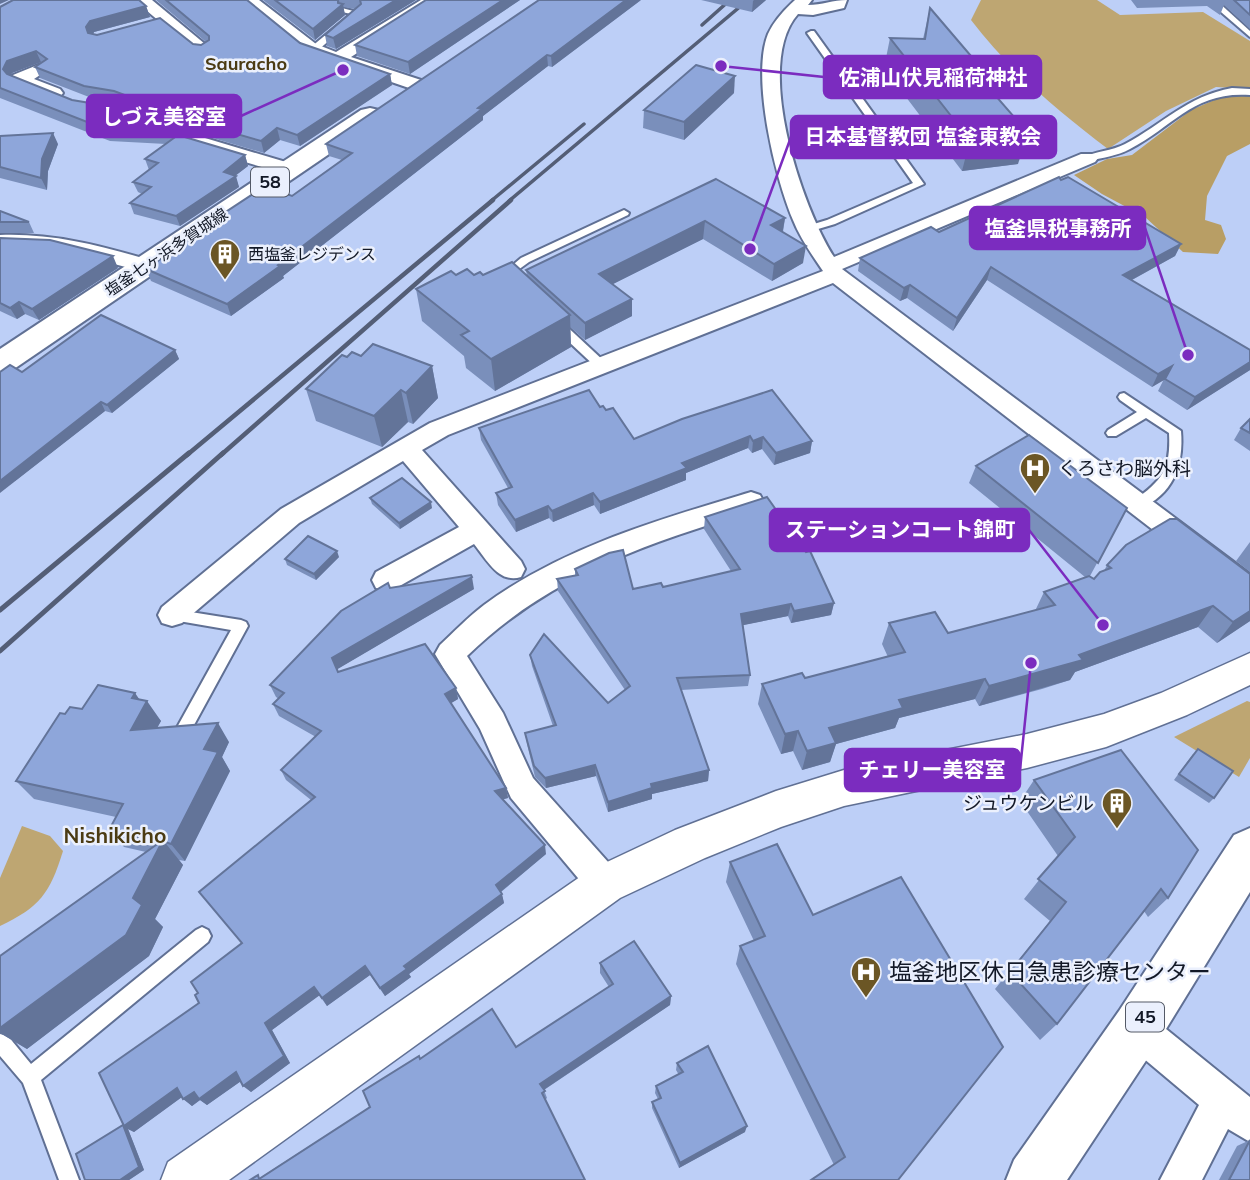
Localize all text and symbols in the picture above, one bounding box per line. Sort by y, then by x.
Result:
district label: Sauracho [205,52,287,75]
callout: 佐浦山伏見稲荷神社 [824,56,1041,98]
text: 佐浦山伏見稲荷神社 [839,64,1028,90]
callout: しづえ美容室 [87,95,241,137]
text: しづえ美容室 [102,103,226,129]
callout: 日本基督教団 塩釜東教会 [791,116,1056,158]
text: 日本基督教団 塩釜東教会 [805,123,1041,149]
road number: 58 [251,168,289,196]
street label: 塩釜七ヶ浜多賀城線 [101,203,231,301]
callout: 塩釜県税事務所 [970,207,1145,249]
text: 塩釜県税事務所 [985,215,1132,241]
building icon: 西塩釜レジデンス [208,237,242,281]
place label: 西塩釜レジデンス [248,244,376,264]
hospital icon: くろさわ脳外科 [1018,451,1052,495]
place label: くろさわ脳外科 [1058,456,1191,480]
callout: ステーションコート錦町 [770,509,1029,551]
text: ステーションコート錦町 [785,516,1015,542]
callout: チェリー美容室 [845,749,1020,791]
text: チェリー美容室 [859,756,1006,782]
building icon: ジュウケンビル [1100,786,1134,830]
place label: ジュウケンビル [963,791,1094,815]
district label: Nishikicho [64,822,166,848]
hospital icon: 塩釜地区休日急患診療センター [849,955,883,999]
place label: 塩釜地区休日急患診療センター [889,957,1211,986]
road number: 45 [1126,1002,1164,1032]

